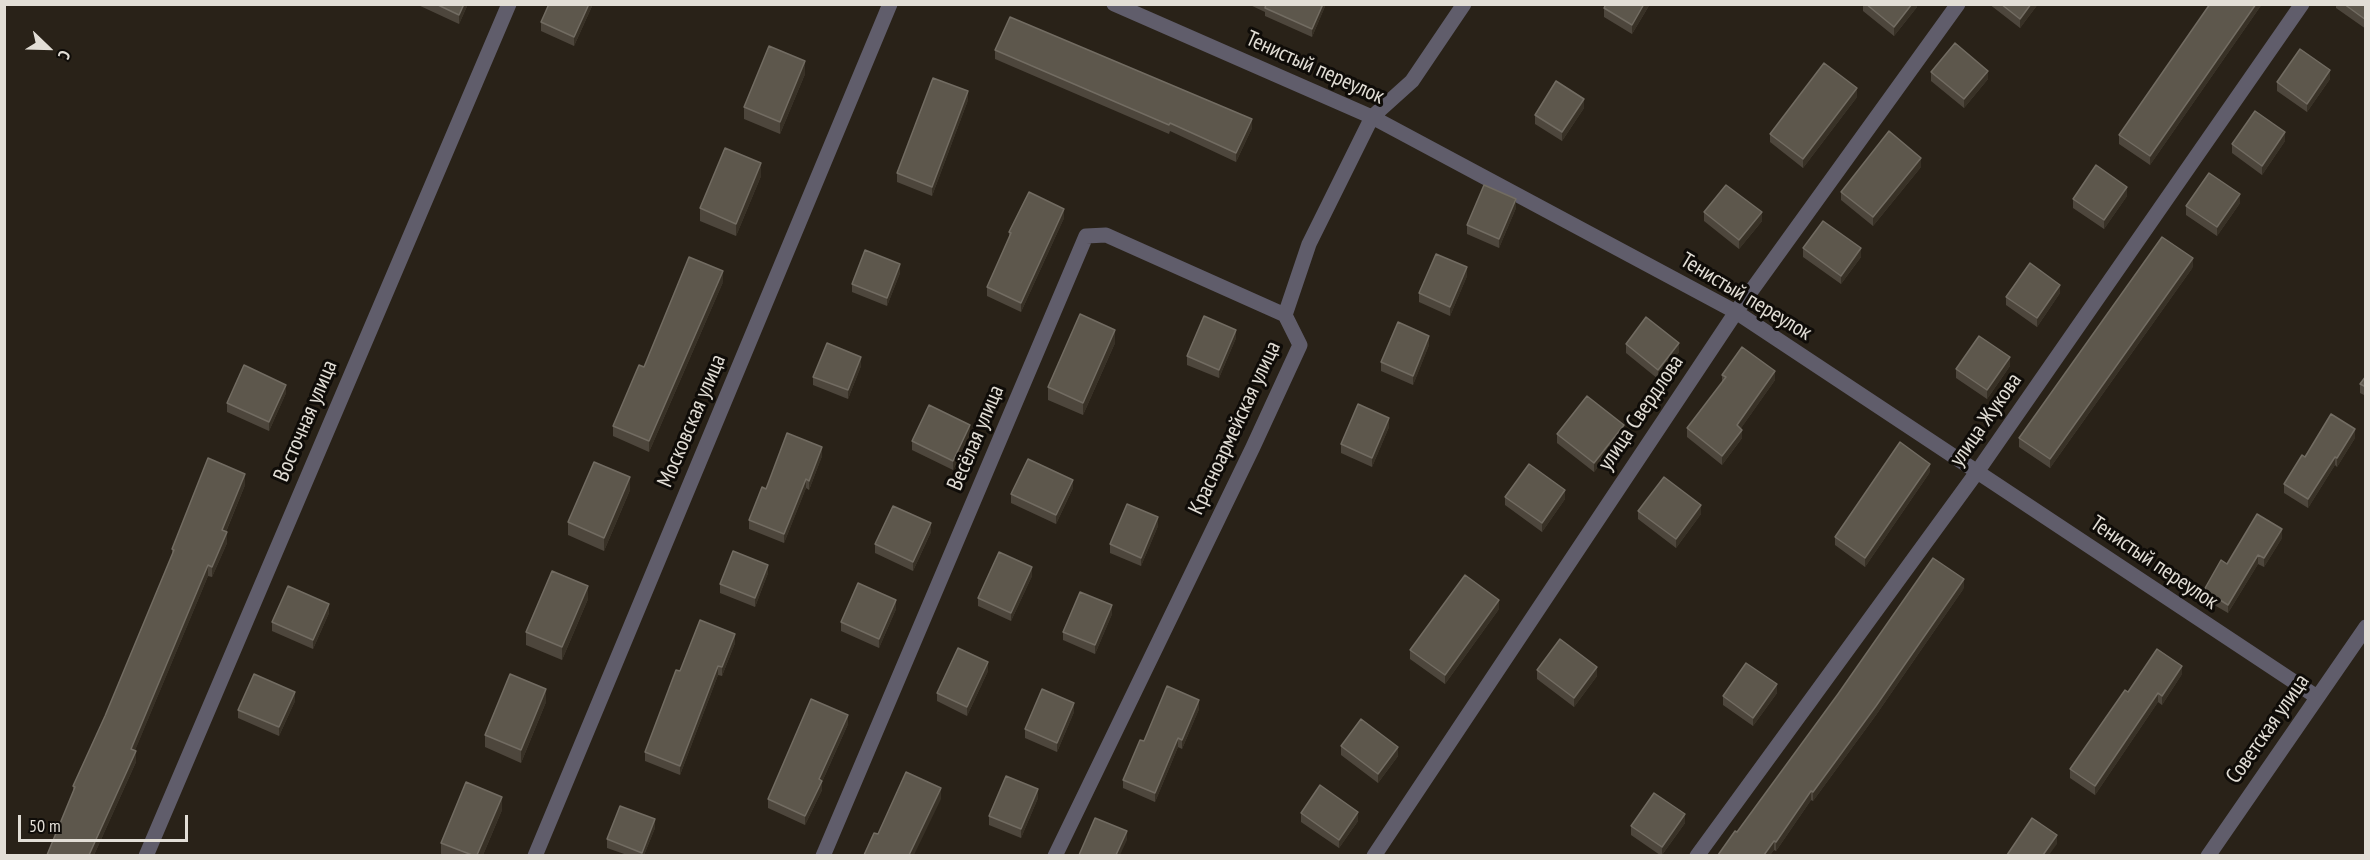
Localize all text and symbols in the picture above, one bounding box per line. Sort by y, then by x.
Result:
north arrow [18,18,78,78]
street label: Тенистый переулок [1242,26,1388,110]
text: С [54,48,75,62]
street label: Тенистый переулок [1676,247,1816,347]
street label: Красноармейская улица [1183,337,1287,519]
street label: улица Свердлова [1593,350,1689,476]
street label: Московская улица [652,351,732,491]
street label: Восточная улица [269,356,343,486]
street label: улица Жукова [1944,368,2028,472]
street label: Весёлая улица [942,382,1010,494]
street label: Тенистый переулок [2085,511,2223,615]
street label: Советская улица [2221,669,2315,789]
scale bar [21,803,190,841]
text: 50 m [29,814,61,837]

